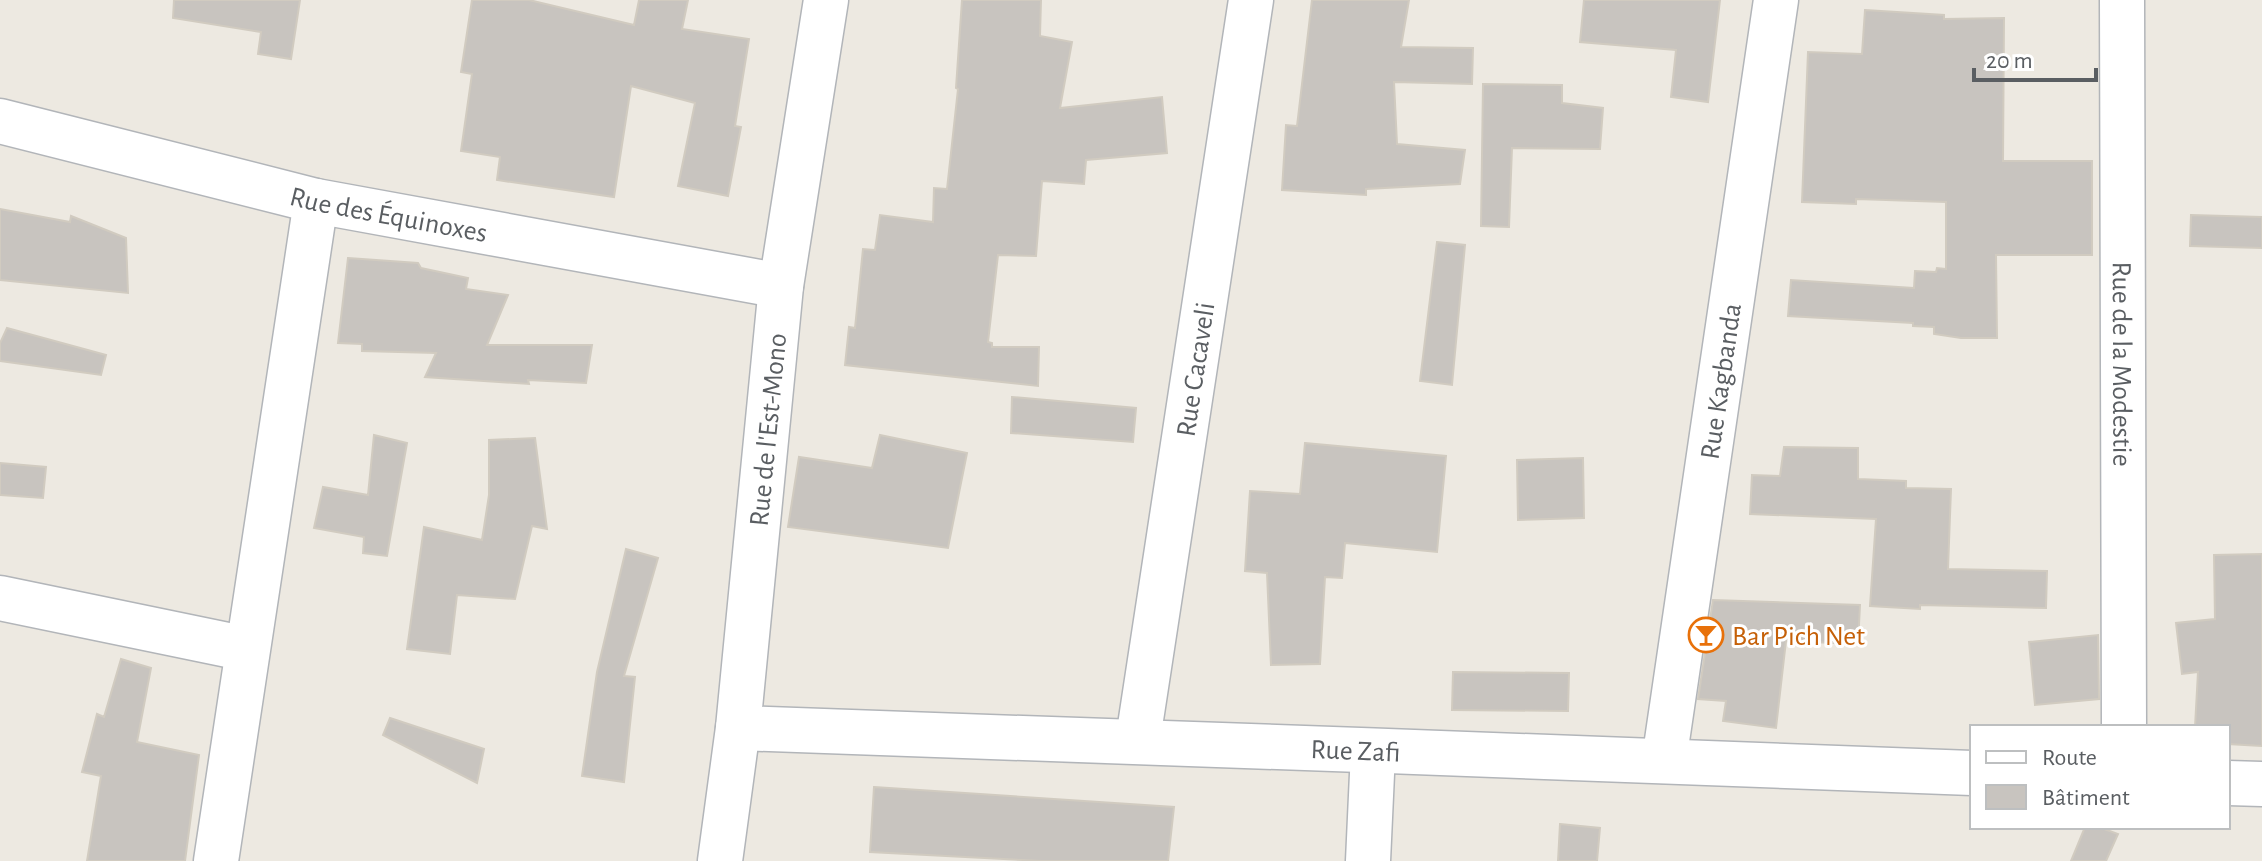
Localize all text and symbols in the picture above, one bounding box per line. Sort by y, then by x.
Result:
scale bar [1974,32,2096,82]
text: 20 m [1986,49,2033,73]
street label: Rue des Équinoxes [287,183,489,248]
street label: Rue de la Modestie [2107,261,2135,467]
street label: Rue Cacaveli [1172,301,1221,439]
street label: Rue Kagbanda [1697,301,1747,461]
street label: Rue de l'Est-Mono [746,332,792,528]
bar icon: Bar Pich Net [1687,616,1725,654]
place label: Bar Pich Net [1732,623,1865,651]
legend [1970,725,2230,829]
street label: Rue Zafi [1310,736,1401,768]
text: Route [2042,746,2097,770]
text: Bâtiment [2042,786,2130,810]

